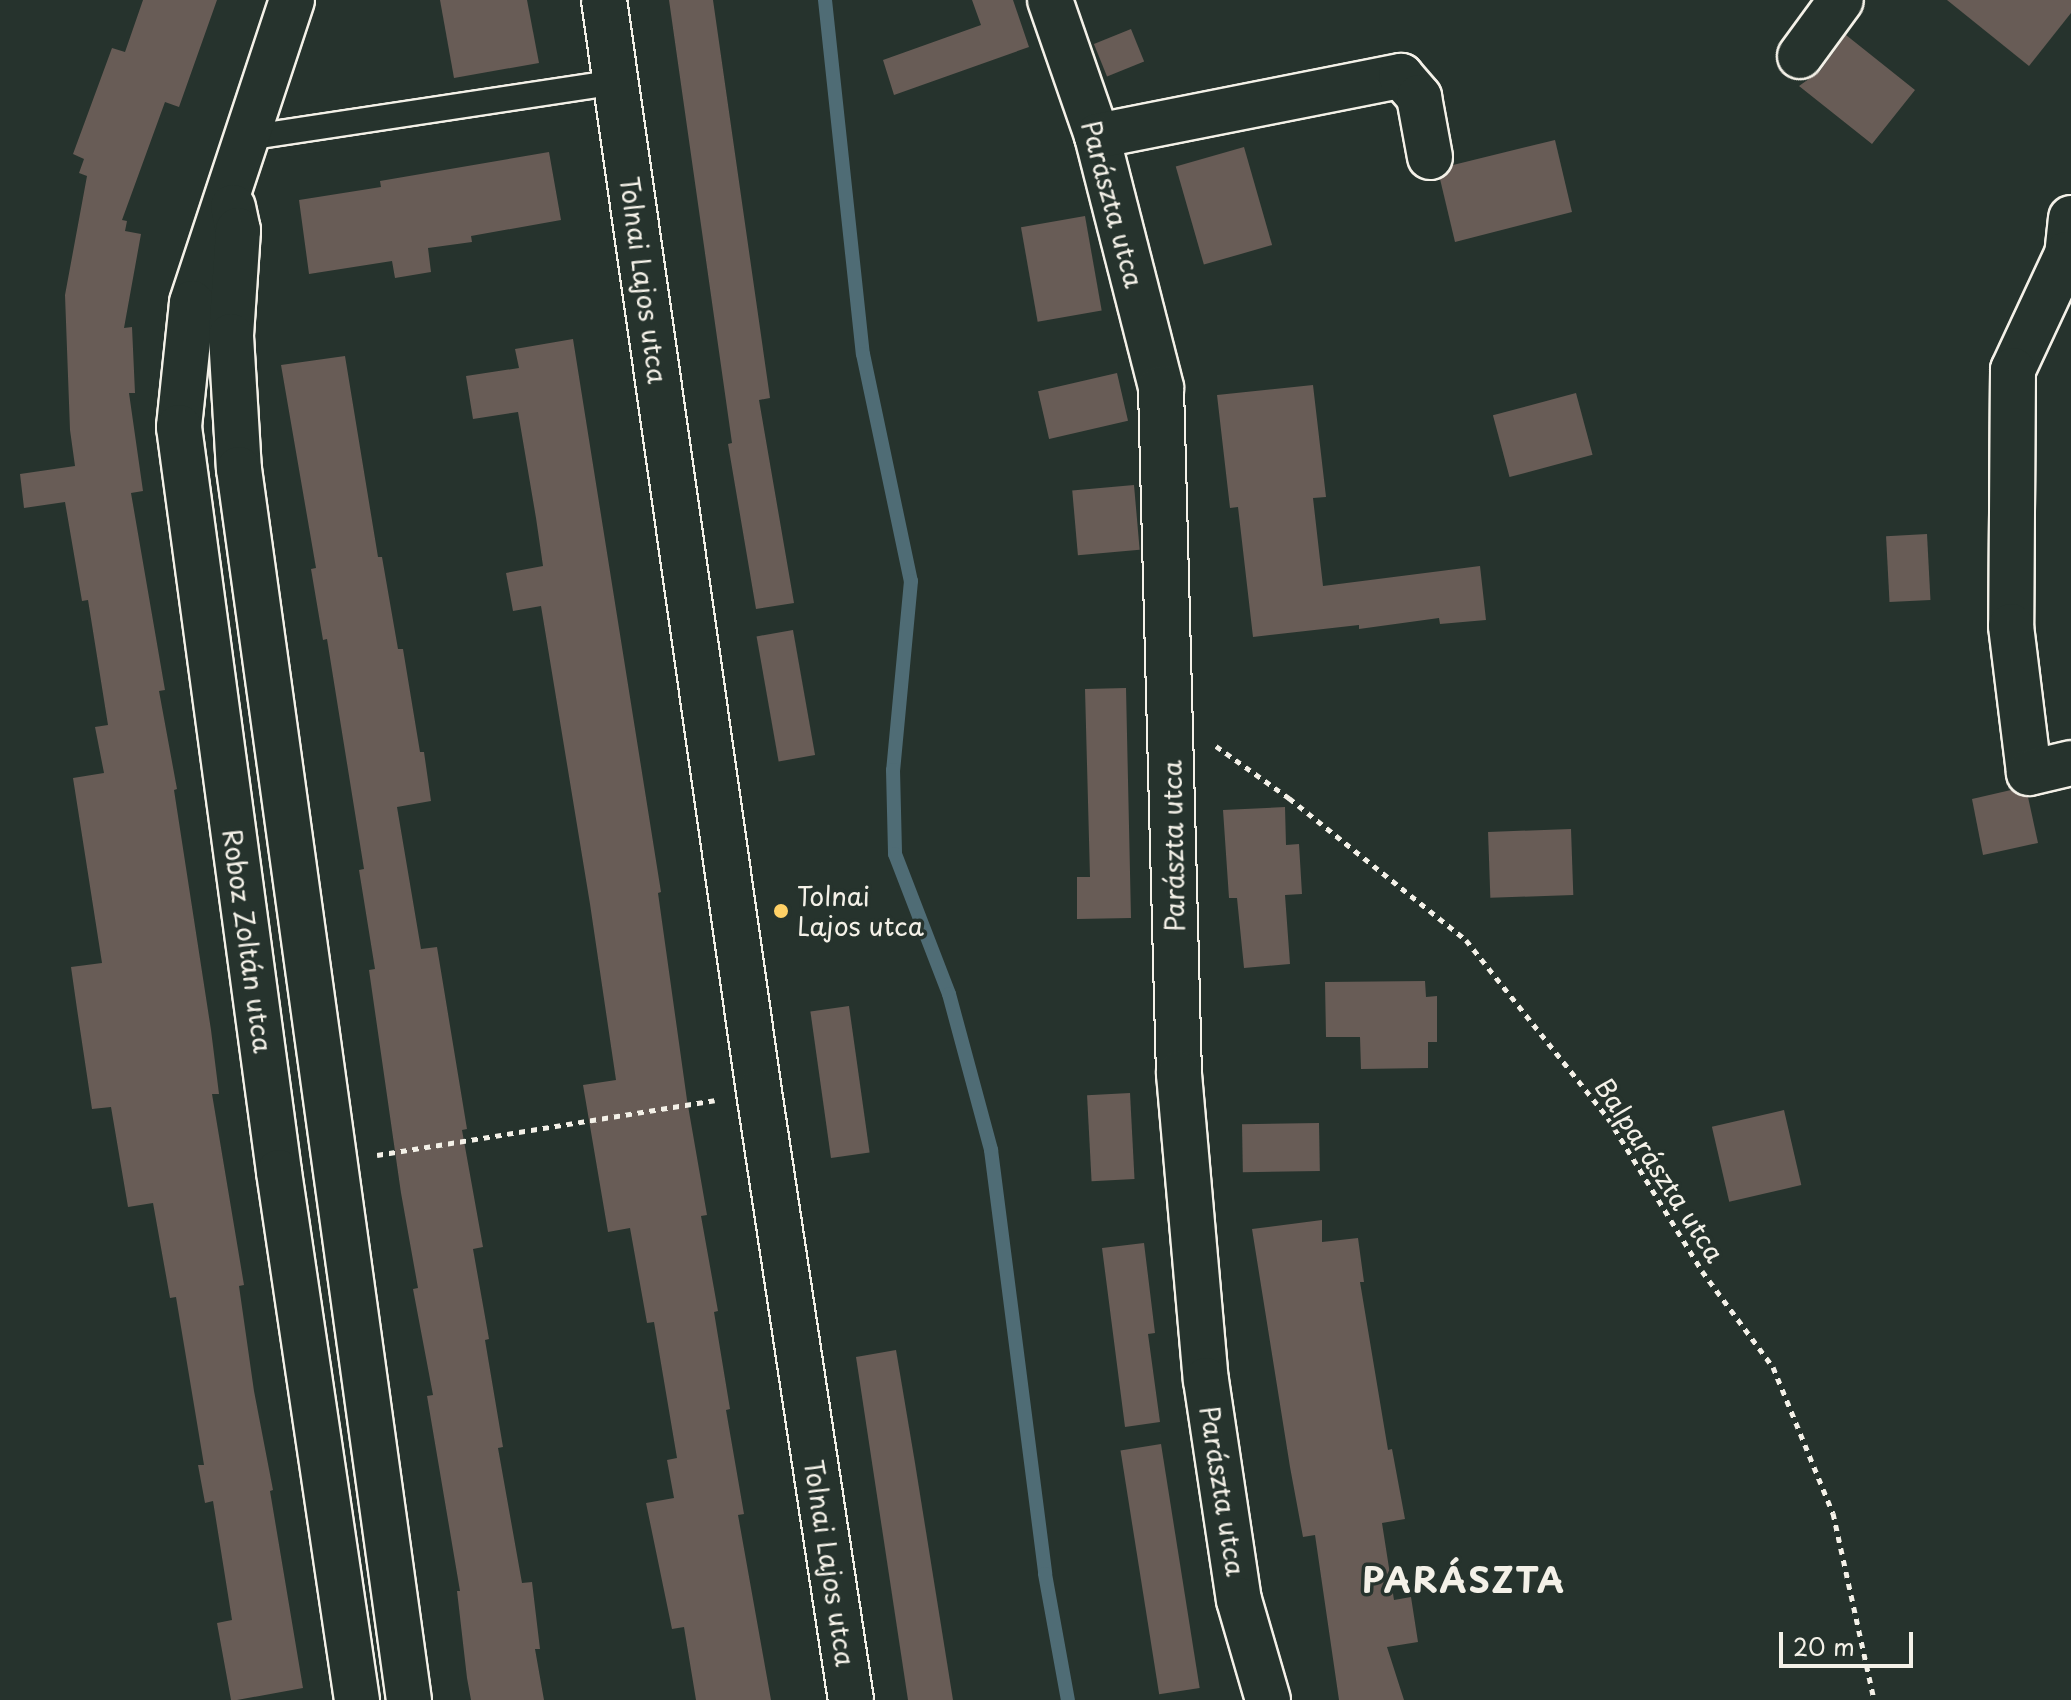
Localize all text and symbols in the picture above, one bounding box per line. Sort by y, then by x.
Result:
street label: Parászta utca [1076,117,1150,291]
street label: Tolnai Lajos utca [614,175,674,385]
street label: Parászta utca [1156,759,1190,933]
street label: Roboz Zoltán utca [217,827,279,1055]
place label: Tolnai Lajos utca [797,880,923,942]
marker: Tolnai Lajos utca [772,902,790,920]
street label: Balparászta utca [1589,1072,1731,1268]
street label: Parászta utca [1194,1403,1252,1579]
street label: Tolnai Lajos utca [798,1458,862,1668]
district label: PARÁSZTA [1363,1560,1565,1600]
scale bar [1783,1616,1917,1666]
text: 20 m [1793,1628,1855,1664]

